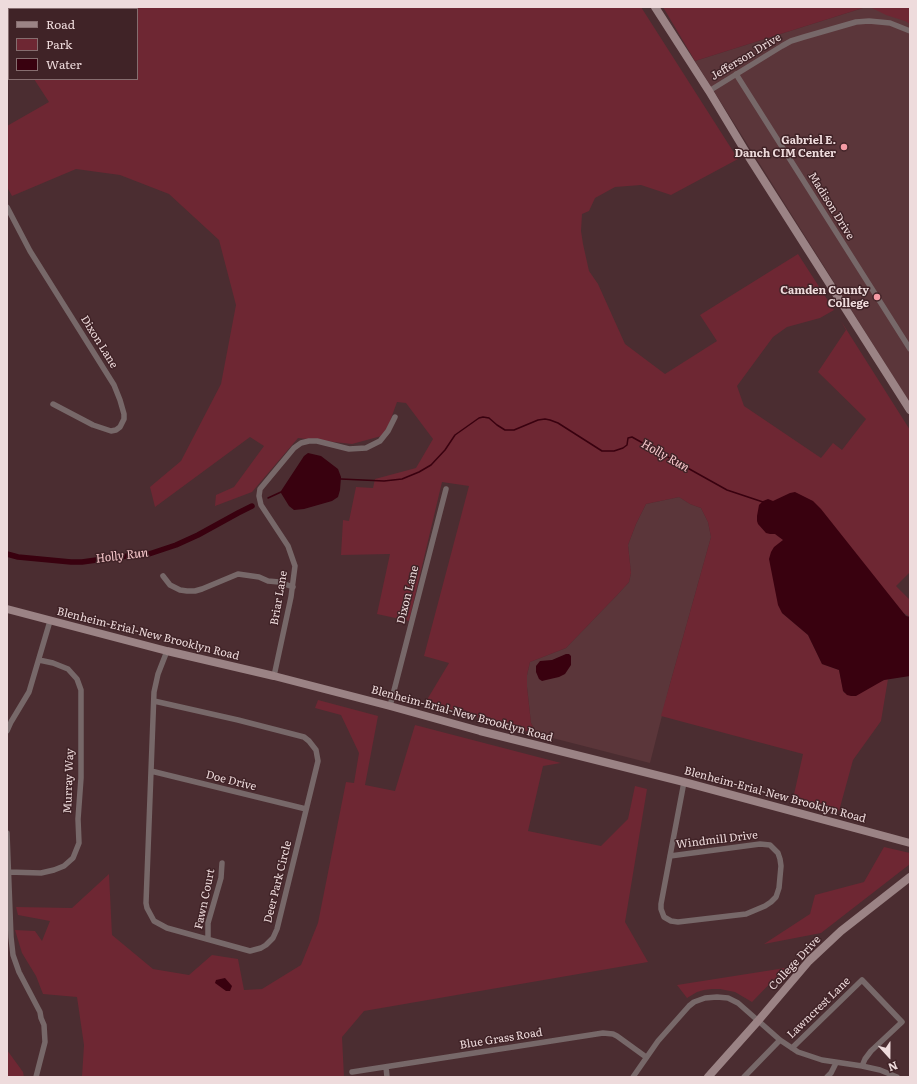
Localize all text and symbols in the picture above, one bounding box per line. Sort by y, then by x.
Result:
legend [8,8,138,80]
text: Road [46,15,75,33]
street label: Jefferson Drive [708,31,784,83]
text: Park [46,35,72,53]
text: Water [46,55,82,73]
place label: Gabriel E. Danch CIM Center [735,134,836,160]
marker: Gabriel E. Danch CIM Center [839,142,849,152]
street label: Madison Drive [805,170,857,242]
place label: Camden County College [780,284,869,310]
marker: Camden County College [872,292,882,302]
street label: Dixon Lane [78,313,120,371]
water label: Holly Run [638,437,692,475]
water label: Holly Run [95,546,149,566]
street label: Dixon Lane [394,564,422,626]
street label: Briar Lane [268,570,290,626]
street label: Blenheim-Erial-New Brooklyn Road [55,605,241,663]
street label: Blenheim-Erial-New Brooklyn Road [370,683,554,745]
street label: Murray Way [61,748,77,814]
street label: Blenheim-Erial-New Brooklyn Road [683,764,867,826]
street label: Doe Drive [204,768,258,794]
street label: Windmill Drive [675,828,759,852]
street label: Deer Park Circle [261,839,295,925]
street label: Fawn Court [192,868,218,930]
street label: College Drive [766,933,824,993]
street label: Lawncrest Lane [785,975,853,1041]
street label: Blue Grass Road [459,1026,543,1052]
north arrow [869,1036,909,1076]
text: N [886,1058,900,1076]

